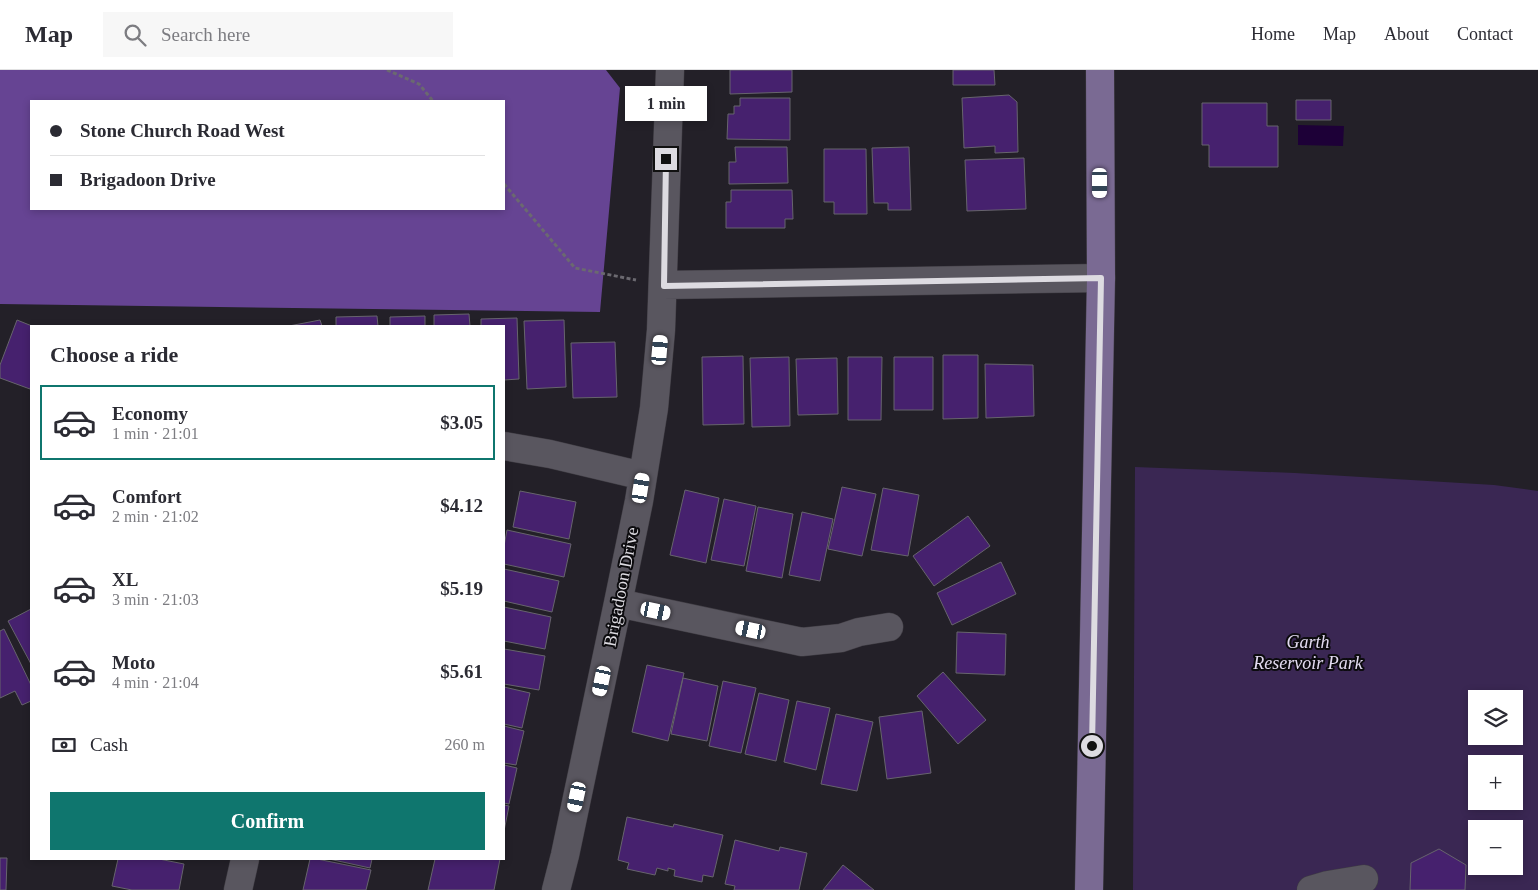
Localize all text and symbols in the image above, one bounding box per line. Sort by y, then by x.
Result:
search box [103,12,453,57]
text: Map [25,21,73,47]
icon: search [121,21,149,49]
text: Search here [161,24,250,45]
text: Home [1251,24,1295,44]
text: Map [1323,24,1356,44]
text: About [1384,24,1429,44]
text: Contact [1457,24,1513,44]
callout: 1 min [625,87,707,122]
text: 1 min [647,95,685,112]
text: Stone Church Road West [80,120,285,141]
route end [655,148,677,170]
car [1092,168,1107,198]
text: Brigadoon Drive [80,169,216,190]
car [651,334,668,366]
text: Choose a ride [50,342,178,367]
icon: car [52,400,97,445]
text: Economy [112,403,188,424]
text: $3.05 [440,412,483,433]
text: 1 min · 21:01 [112,425,199,442]
car [631,472,650,504]
icon: car [52,483,97,528]
text: Comfort [112,486,182,507]
text: $4.12 [440,495,483,516]
text: 2 min · 21:02 [112,508,199,525]
street label: Brigadoon Drive [600,525,642,649]
icon: car [52,566,97,611]
text: XL [112,569,138,590]
text: $5.19 [440,578,483,599]
text: 3 min · 21:03 [112,591,199,608]
car [639,601,672,621]
car [734,620,767,640]
park label: Garth Reservoir Park [1252,632,1364,673]
icon: car [52,649,97,694]
text: Moto [112,652,155,673]
text: $5.61 [440,661,483,682]
car [591,665,612,697]
text: 4 min · 21:04 [112,674,199,691]
map controls [1468,690,1523,875]
button: layers [1468,690,1523,745]
icon: cash [50,731,78,759]
text: Cash [90,734,128,755]
route start [1081,735,1103,757]
text: 260 m [445,736,485,753]
button: + [1468,755,1523,810]
car [566,781,587,813]
button: Confirm [50,792,485,850]
button: − [1468,820,1523,875]

